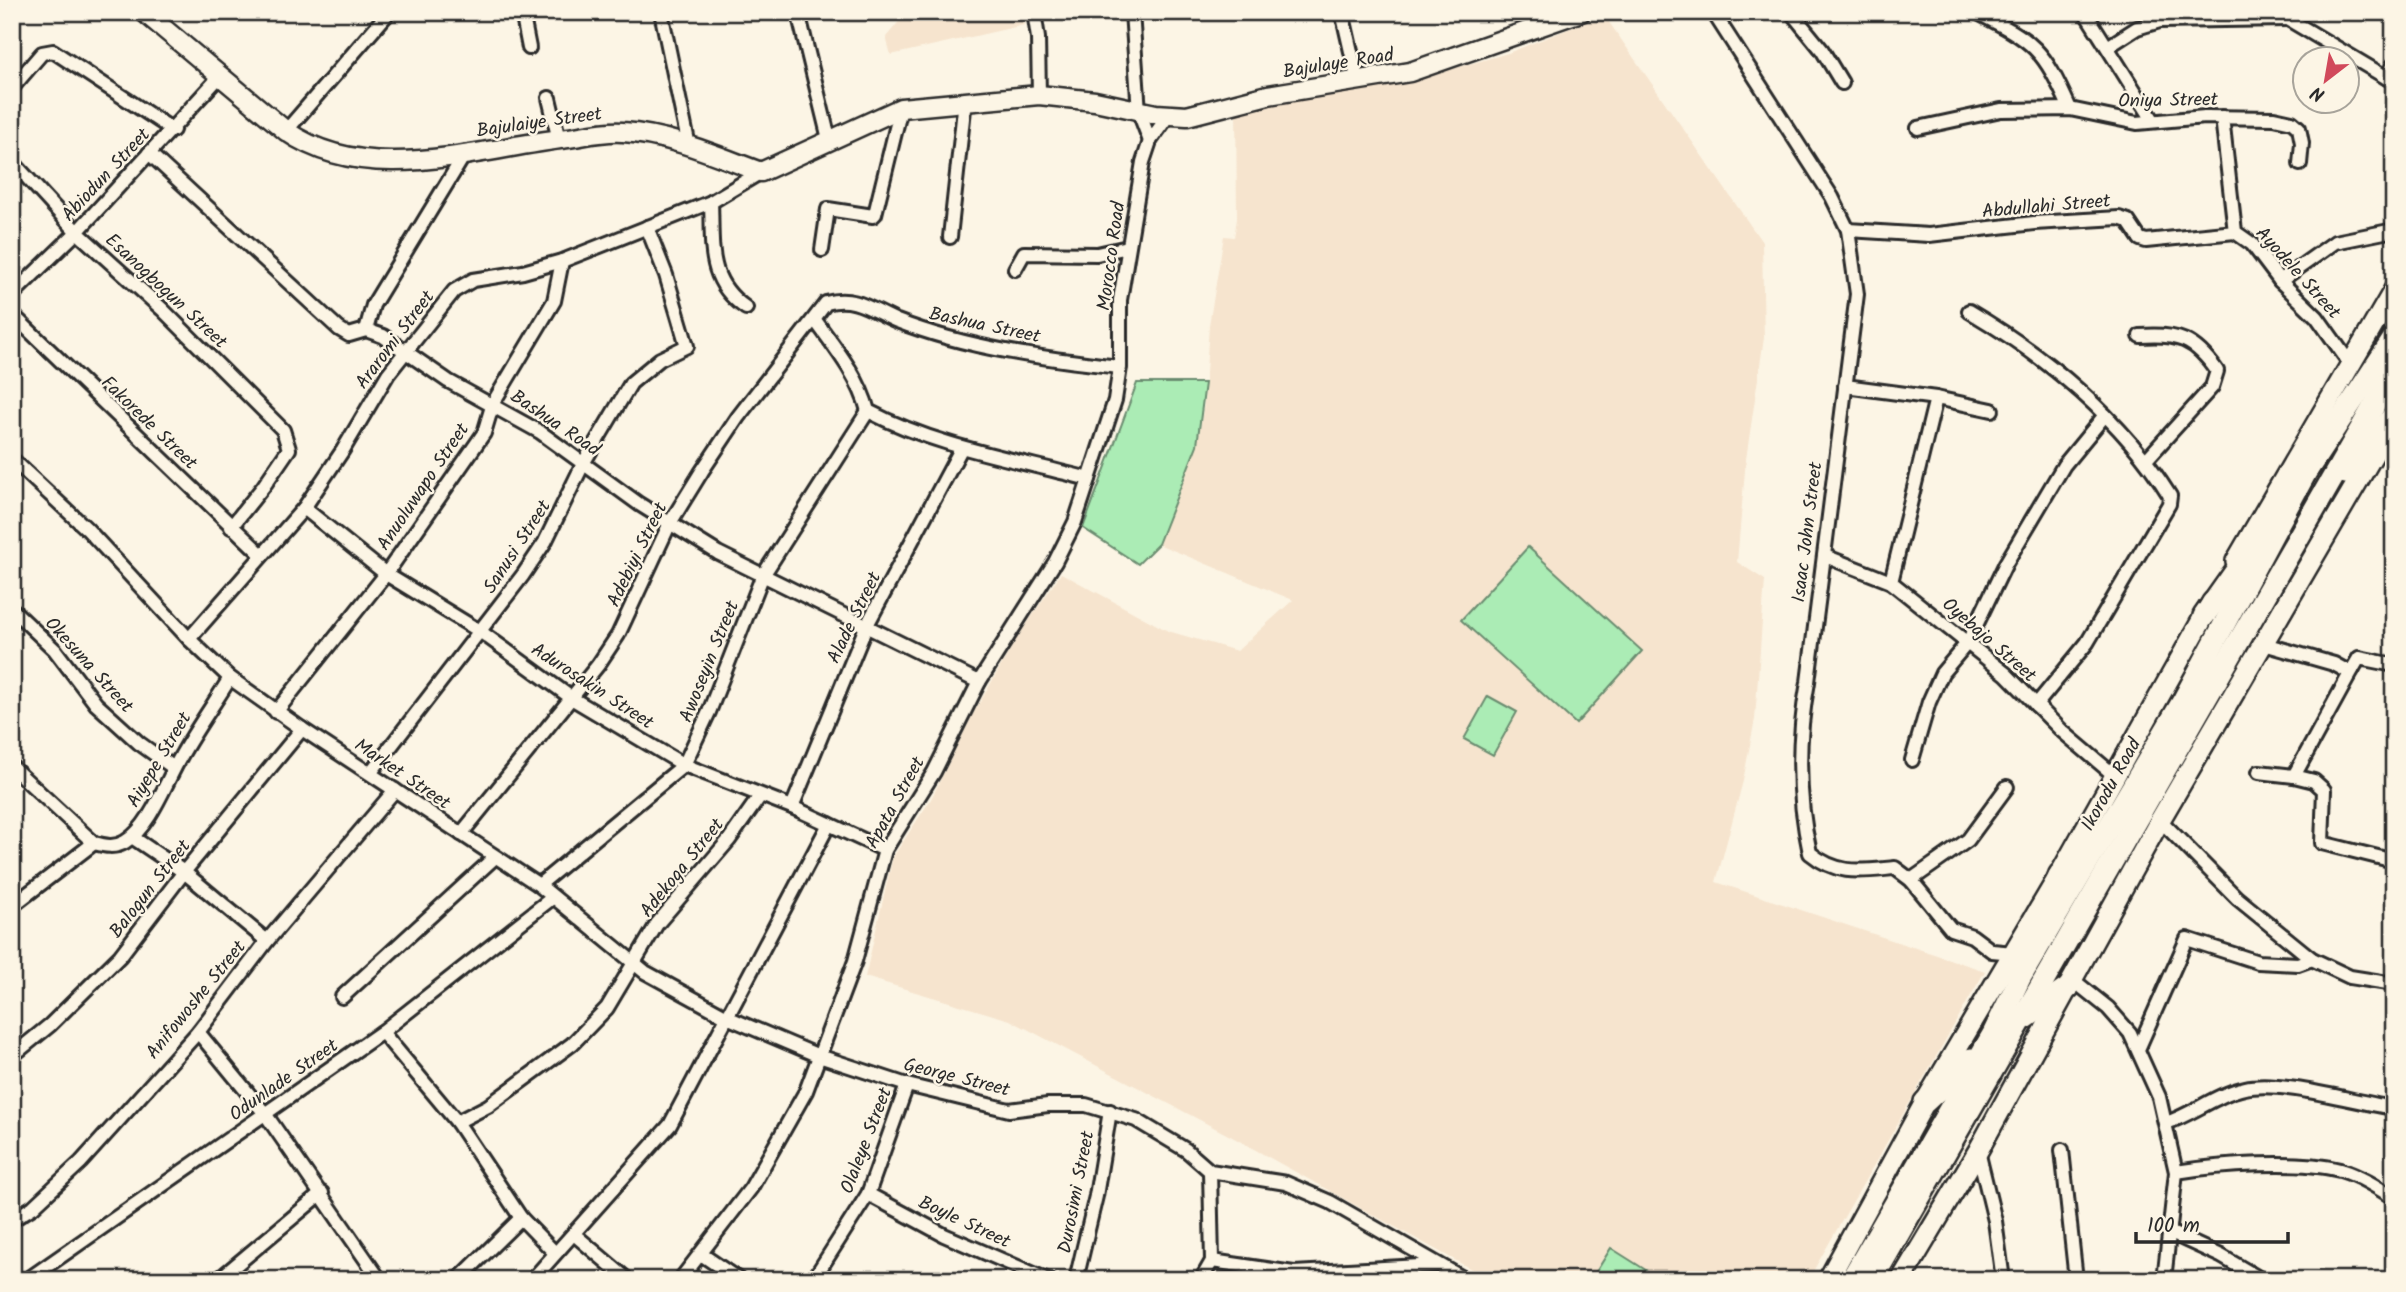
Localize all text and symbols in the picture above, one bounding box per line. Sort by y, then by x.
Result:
street label: Bajulaye Road [1281,40,1396,88]
north arrow [2290,46,2360,116]
text: N [2305,77,2331,109]
street label: Oniya Street [2118,85,2219,117]
street label: Bajulaiye Street [475,99,605,147]
street label: Abiodun Street [55,121,159,229]
street label: Abdullahi Street [1981,186,2112,228]
street label: Morocco Road [1089,199,1135,313]
street label: Ayodele Street [2248,220,2348,327]
street label: Esanogbogun Street [97,226,234,357]
street label: Araromi Street [348,284,443,396]
street label: Bashua Street [926,300,1044,353]
street label: Fakorede Street [93,369,204,478]
street label: Bashua Road [504,382,606,465]
street label: Anuoluwapo Street [370,417,478,557]
street label: Isaac John Street [1784,460,1832,604]
street label: Sanusi Street [476,494,560,600]
street label: Adebiyi Street [599,497,676,612]
street label: Alade Street [820,566,890,669]
street label: Oyebajo Street [1935,591,2043,691]
street label: Awoseyin Street [672,596,748,727]
street label: Okesuna Street [37,610,141,721]
street label: Adurosakin Street [524,636,660,738]
street label: Aiyepe Street [119,706,200,814]
street label: Market Street [348,731,457,818]
street label: Ikorodu Road [2074,732,2150,837]
street label: Apata Street [858,751,934,855]
street label: Adekoga Street [633,811,733,925]
street label: Balogun Street [102,833,199,945]
street label: Anifowoshe Street [139,934,255,1066]
street label: Odunlade Street [223,1031,346,1130]
street label: George Street [900,1050,1013,1106]
street label: Olaleye Street [833,1083,901,1198]
street label: Durosimi Street [1050,1128,1104,1256]
street label: Boyle Street [913,1188,1016,1258]
scale bar [2136,1201,2289,1245]
text: 100 m [2147,1210,2200,1243]

